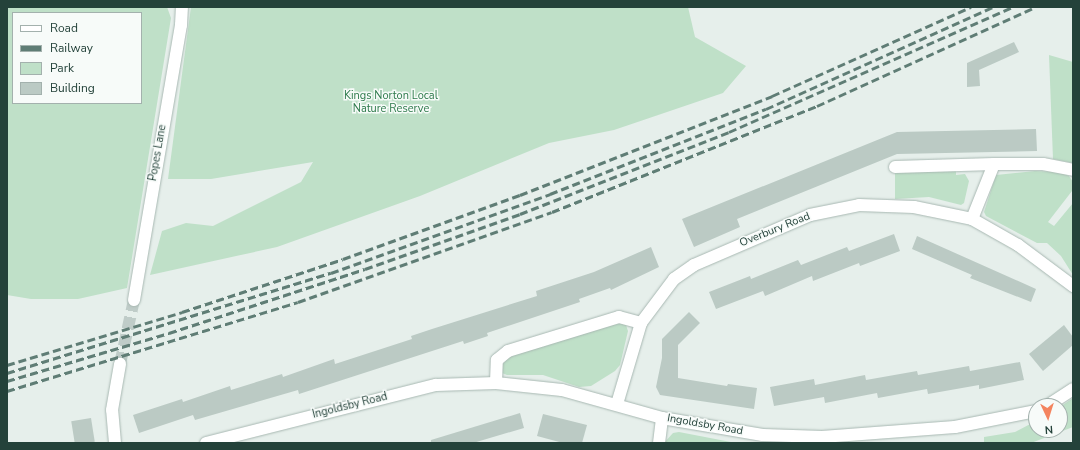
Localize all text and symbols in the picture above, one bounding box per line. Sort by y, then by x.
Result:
legend [12,12,142,104]
text: Road [50,20,78,36]
text: Railway [50,40,93,56]
text: Park [50,60,74,76]
text: Building [50,80,95,96]
park label: Kings Norton Local Nature Reserve [344,90,438,116]
street label: Popes Lane [147,124,169,182]
street label: Overbury Road [738,210,812,250]
street label: Ingoldsby Road [311,390,389,422]
north arrow [1028,398,1068,438]
street label: Ingoldsby Road [666,412,744,438]
text: N [1044,422,1053,437]

